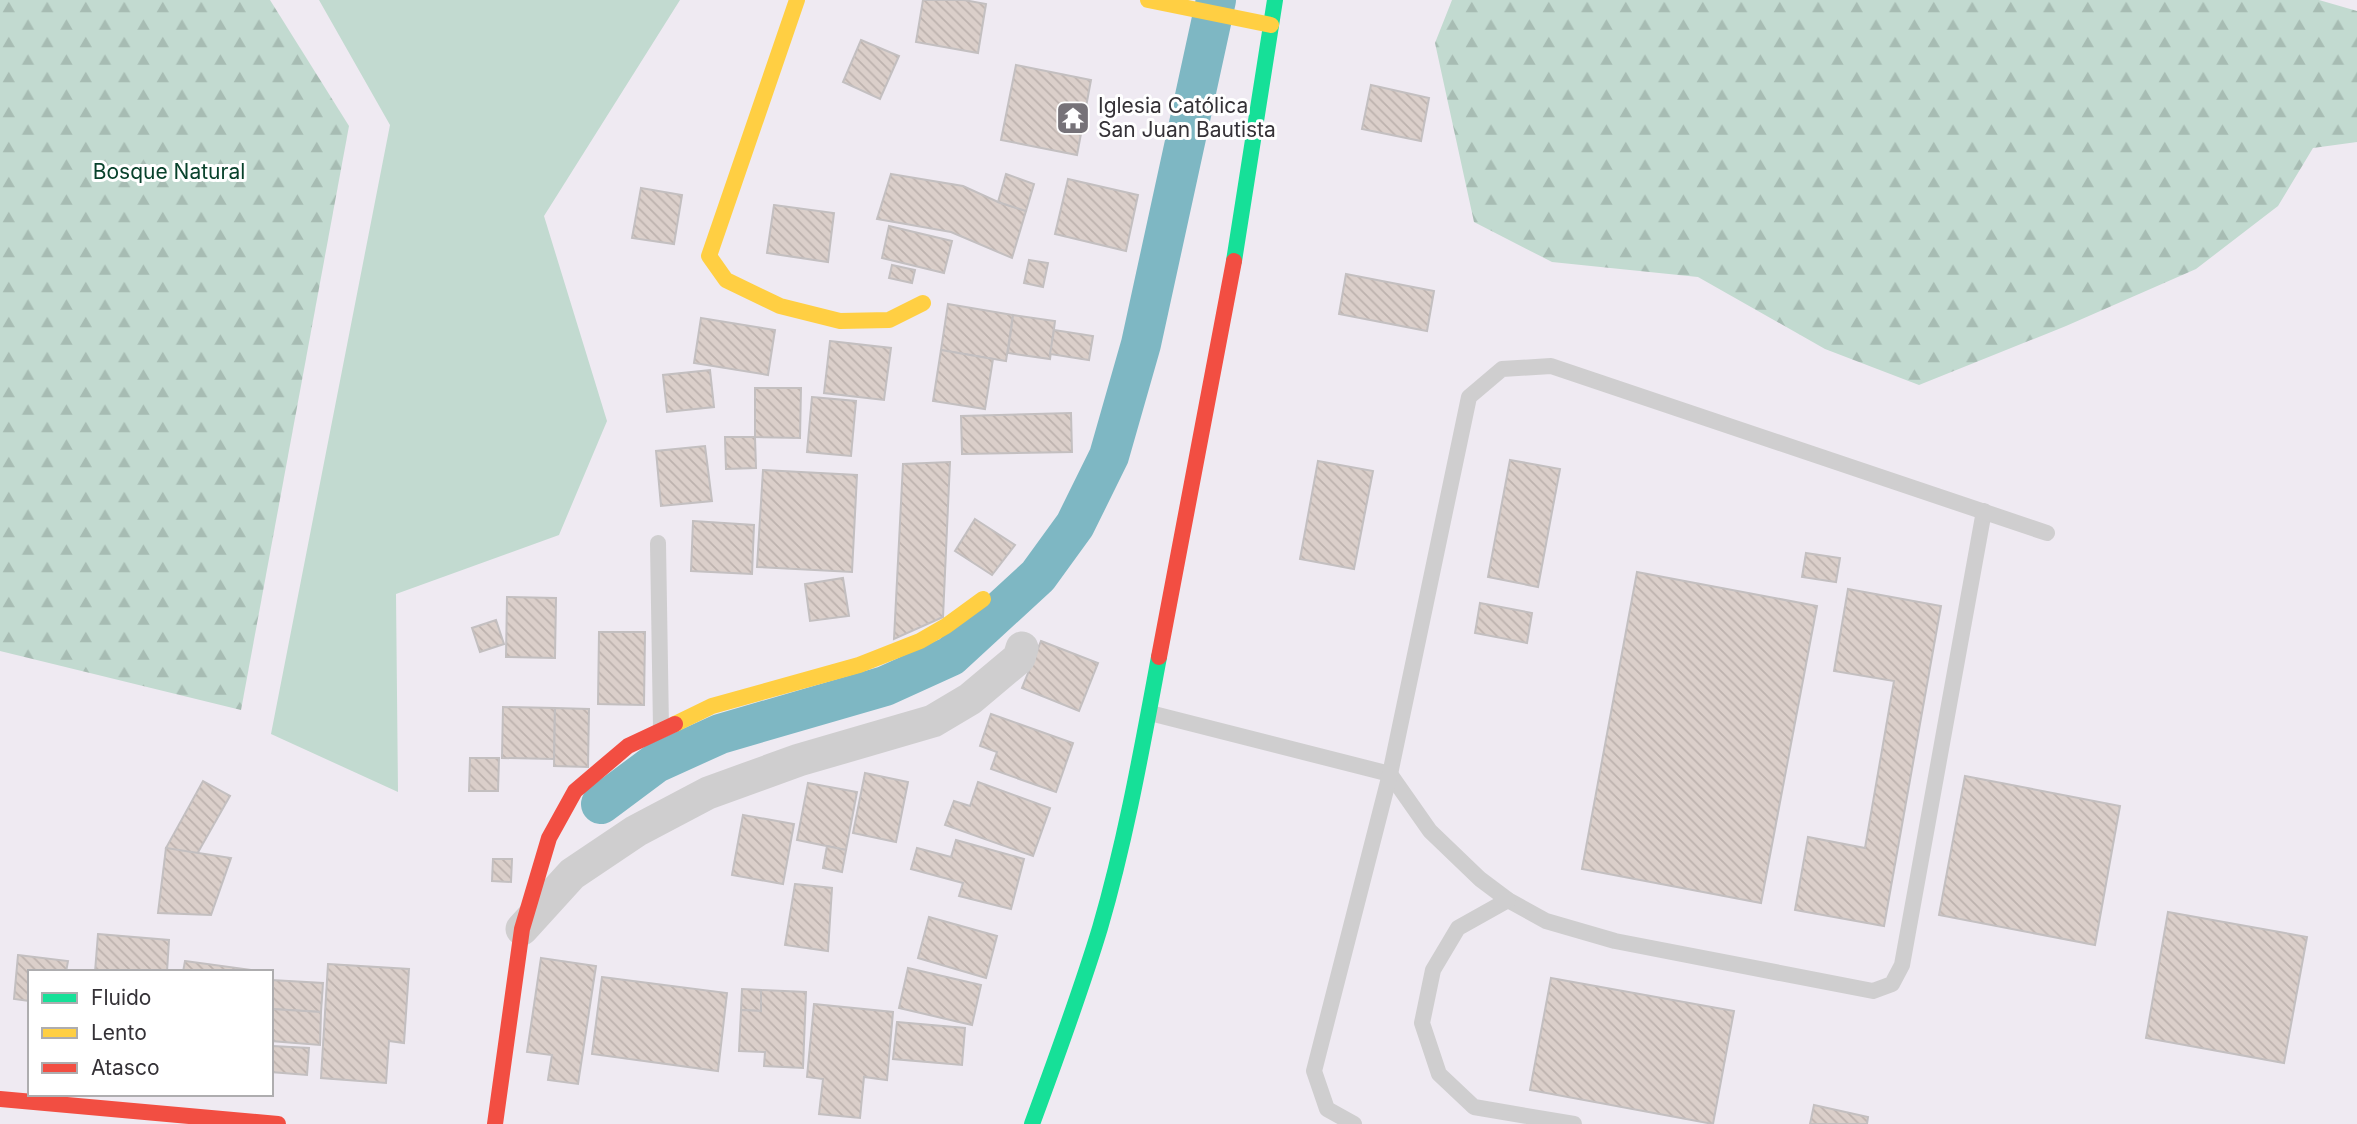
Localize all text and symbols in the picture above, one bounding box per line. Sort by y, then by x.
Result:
place label: Iglesia Católica San Juan Bautista [1098,93,1276,142]
temple icon: Iglesia Católica San Juan Bautista [1054,99,1092,137]
park label: Bosque Natural [93,159,245,184]
legend [28,970,273,1096]
text: Fluido [91,985,151,1010]
text: Lento [91,1020,147,1045]
text: Atasco [91,1055,160,1080]

